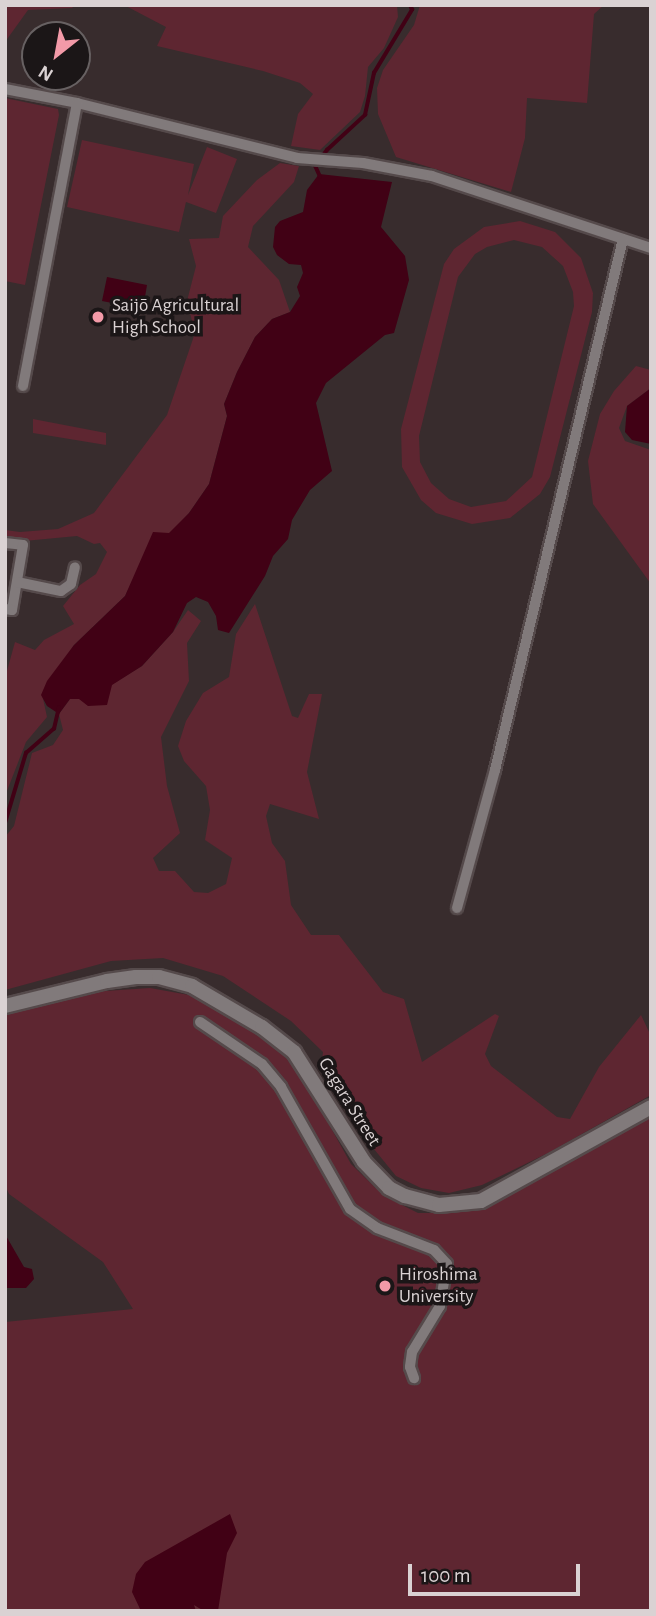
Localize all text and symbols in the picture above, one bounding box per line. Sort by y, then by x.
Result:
north arrow [21,21,91,91]
text: N [35,61,57,84]
place label: Saijō Agricultural High School [112,295,239,339]
marker: Saijō Agricultural High School [90,309,106,325]
street label: Gagara Street [313,1053,385,1151]
place label: Hiroshima University [399,1264,478,1308]
marker: Hiroshima University [377,1278,393,1294]
scale bar [411,1550,582,1594]
text: 100 m [421,1565,471,1586]

